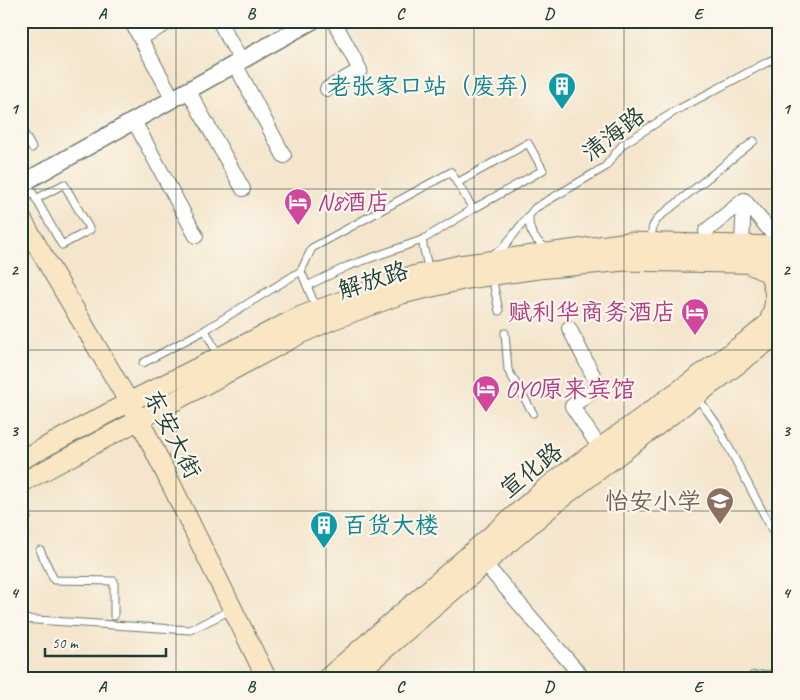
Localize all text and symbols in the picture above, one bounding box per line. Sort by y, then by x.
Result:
text: A [98,4,108,24]
text: B [247,4,257,24]
text: C [396,4,406,24]
text: D [544,4,555,24]
text: E [694,4,705,24]
place label: 老张家口站（废弃） [327,71,543,101]
building icon: 老张家口站（废弃） [547,71,577,110]
text: 1 [10,99,19,119]
text: 1 [782,99,791,119]
street label: 清海路 [575,100,651,168]
hotel icon: N8酒店 [283,187,313,226]
place label: N8酒店 [317,187,390,217]
street label: 解放路 [334,255,412,305]
text: 2 [10,260,19,280]
text: 2 [782,260,791,280]
place label: 赋利华商务酒店 [508,297,676,327]
hotel icon: 赋利华商务酒店 [680,297,710,336]
hotel icon: OYO原来宾馆 [471,374,501,413]
place label: OYO原来宾馆 [505,374,635,404]
street label: 东安大街 [138,384,208,484]
text: 3 [10,421,19,441]
text: 3 [782,421,791,441]
street label: 宣化路 [494,436,568,504]
place label: 怡安小学 [605,486,701,516]
school or university icon: 怡安小学 [705,486,735,525]
building icon: 百货大楼 [309,510,339,549]
place label: 百货大楼 [343,510,439,540]
text: 4 [10,583,19,603]
text: 4 [782,583,791,603]
scale bar [45,625,166,657]
text: 50 m [52,634,79,653]
text: A [98,677,108,697]
text: B [247,677,257,697]
text: C [396,677,406,697]
text: D [544,677,555,697]
text: E [694,677,705,697]

